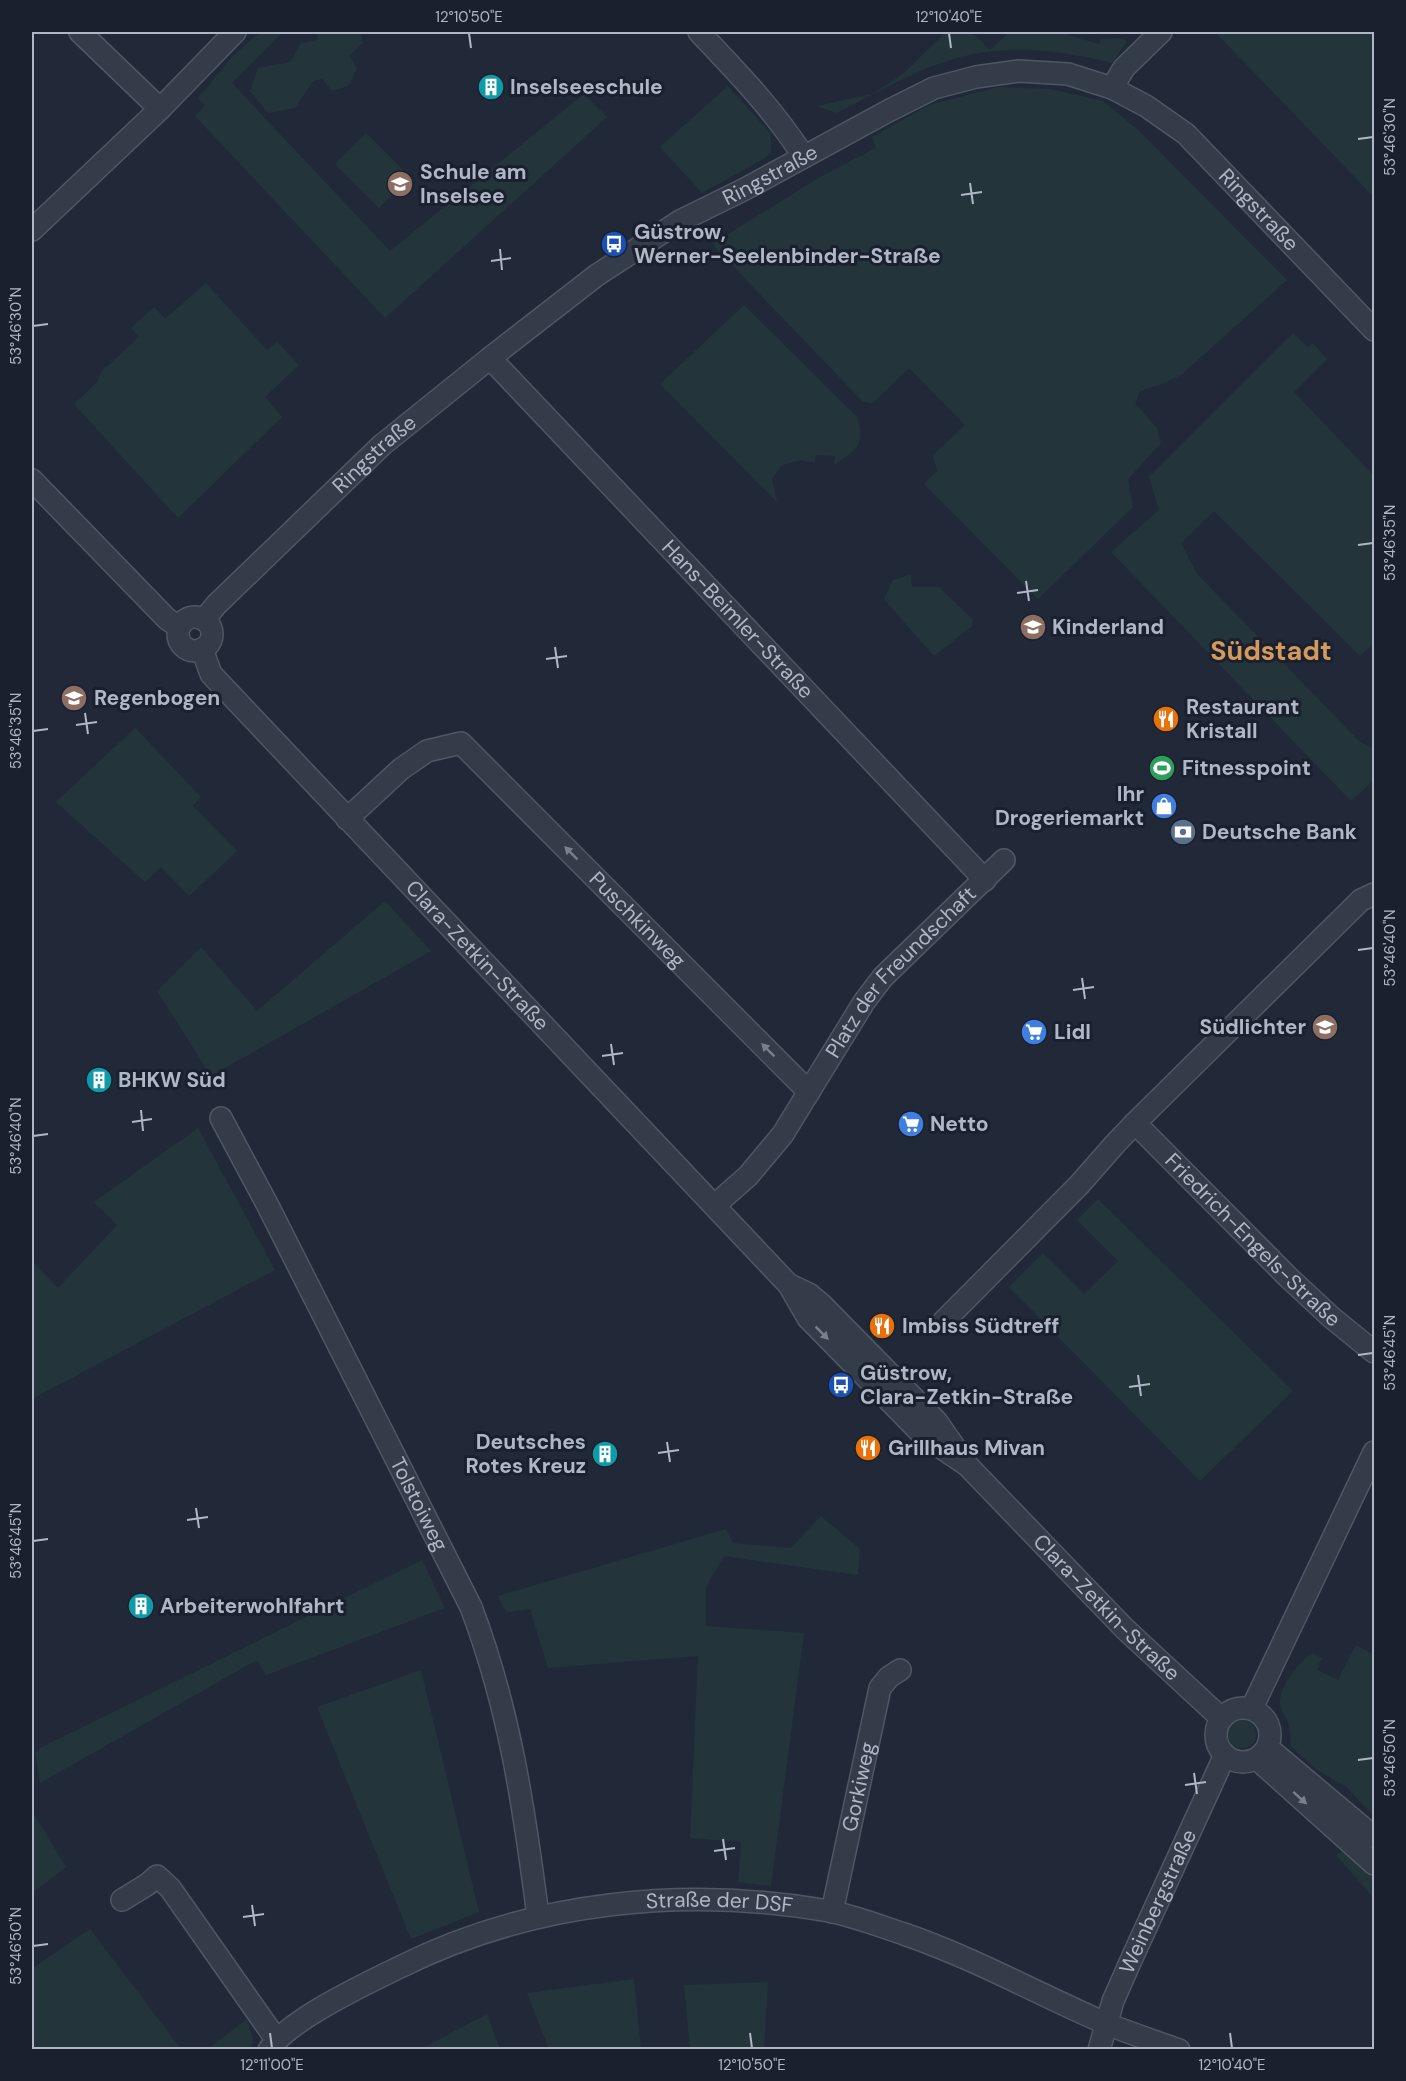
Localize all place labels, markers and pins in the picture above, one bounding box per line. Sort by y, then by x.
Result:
building icon: Inselseeschule [476,72,506,102]
place label: Inselseeschule [510,73,663,101]
place label: Schule am Inselsee [420,158,527,210]
school or university icon: Schule am Inselsee [385,169,415,199]
place label: Güstrow, Werner-Seelenbinder-Straße [634,218,941,270]
bus stop icon: Güstrow, Werner-Seelenbinder-Straße [599,229,629,259]
school or university icon: Kinderland [1018,612,1048,642]
place label: Kinderland [1052,613,1164,641]
school or university icon: Regenbogen [59,683,89,713]
place label: Regenbogen [94,684,220,712]
place label: Restaurant Kristall [1186,693,1299,745]
restaurant icon: Restaurant Kristall [1151,704,1181,734]
sports icon: Fitnesspoint [1147,753,1177,783]
place label: Fitnesspoint [1182,754,1311,782]
place label: Ihr Drogeriemarkt [995,780,1144,832]
shop icon: Ihr Drogeriemarkt [1149,791,1179,821]
bank icon: Deutsche Bank [1168,817,1198,847]
place label: Deutsche Bank [1202,818,1357,846]
school or university icon: Südlichter [1310,1012,1340,1042]
place label: Südlichter [1199,1013,1306,1041]
supermarket icon: Lidl [1019,1017,1049,1047]
place label: Lidl [1054,1018,1091,1046]
building icon: BHKW Süd [84,1065,114,1095]
place label: BHKW Süd [118,1066,226,1094]
supermarket icon: Netto [896,1109,926,1139]
place label: Netto [930,1110,989,1138]
restaurant icon: Imbiss Südtreff [867,1311,897,1341]
place label: Imbiss Südtreff [902,1312,1059,1340]
place label: Güstrow, Clara-Zetkin-Straße [860,1359,1073,1411]
bus stop icon: Güstrow, Clara-Zetkin-Straße [826,1370,856,1400]
place label: Deutsches Rotes Kreuz [465,1428,586,1480]
restaurant icon: Grillhaus Mivan [853,1433,883,1463]
place label: Grillhaus Mivan [888,1434,1045,1462]
building icon: Deutsches Rotes Kreuz [590,1439,620,1469]
building icon: Arbeiterwohlfahrt [126,1591,156,1621]
place label: Arbeiterwohlfahrt [160,1592,344,1620]

